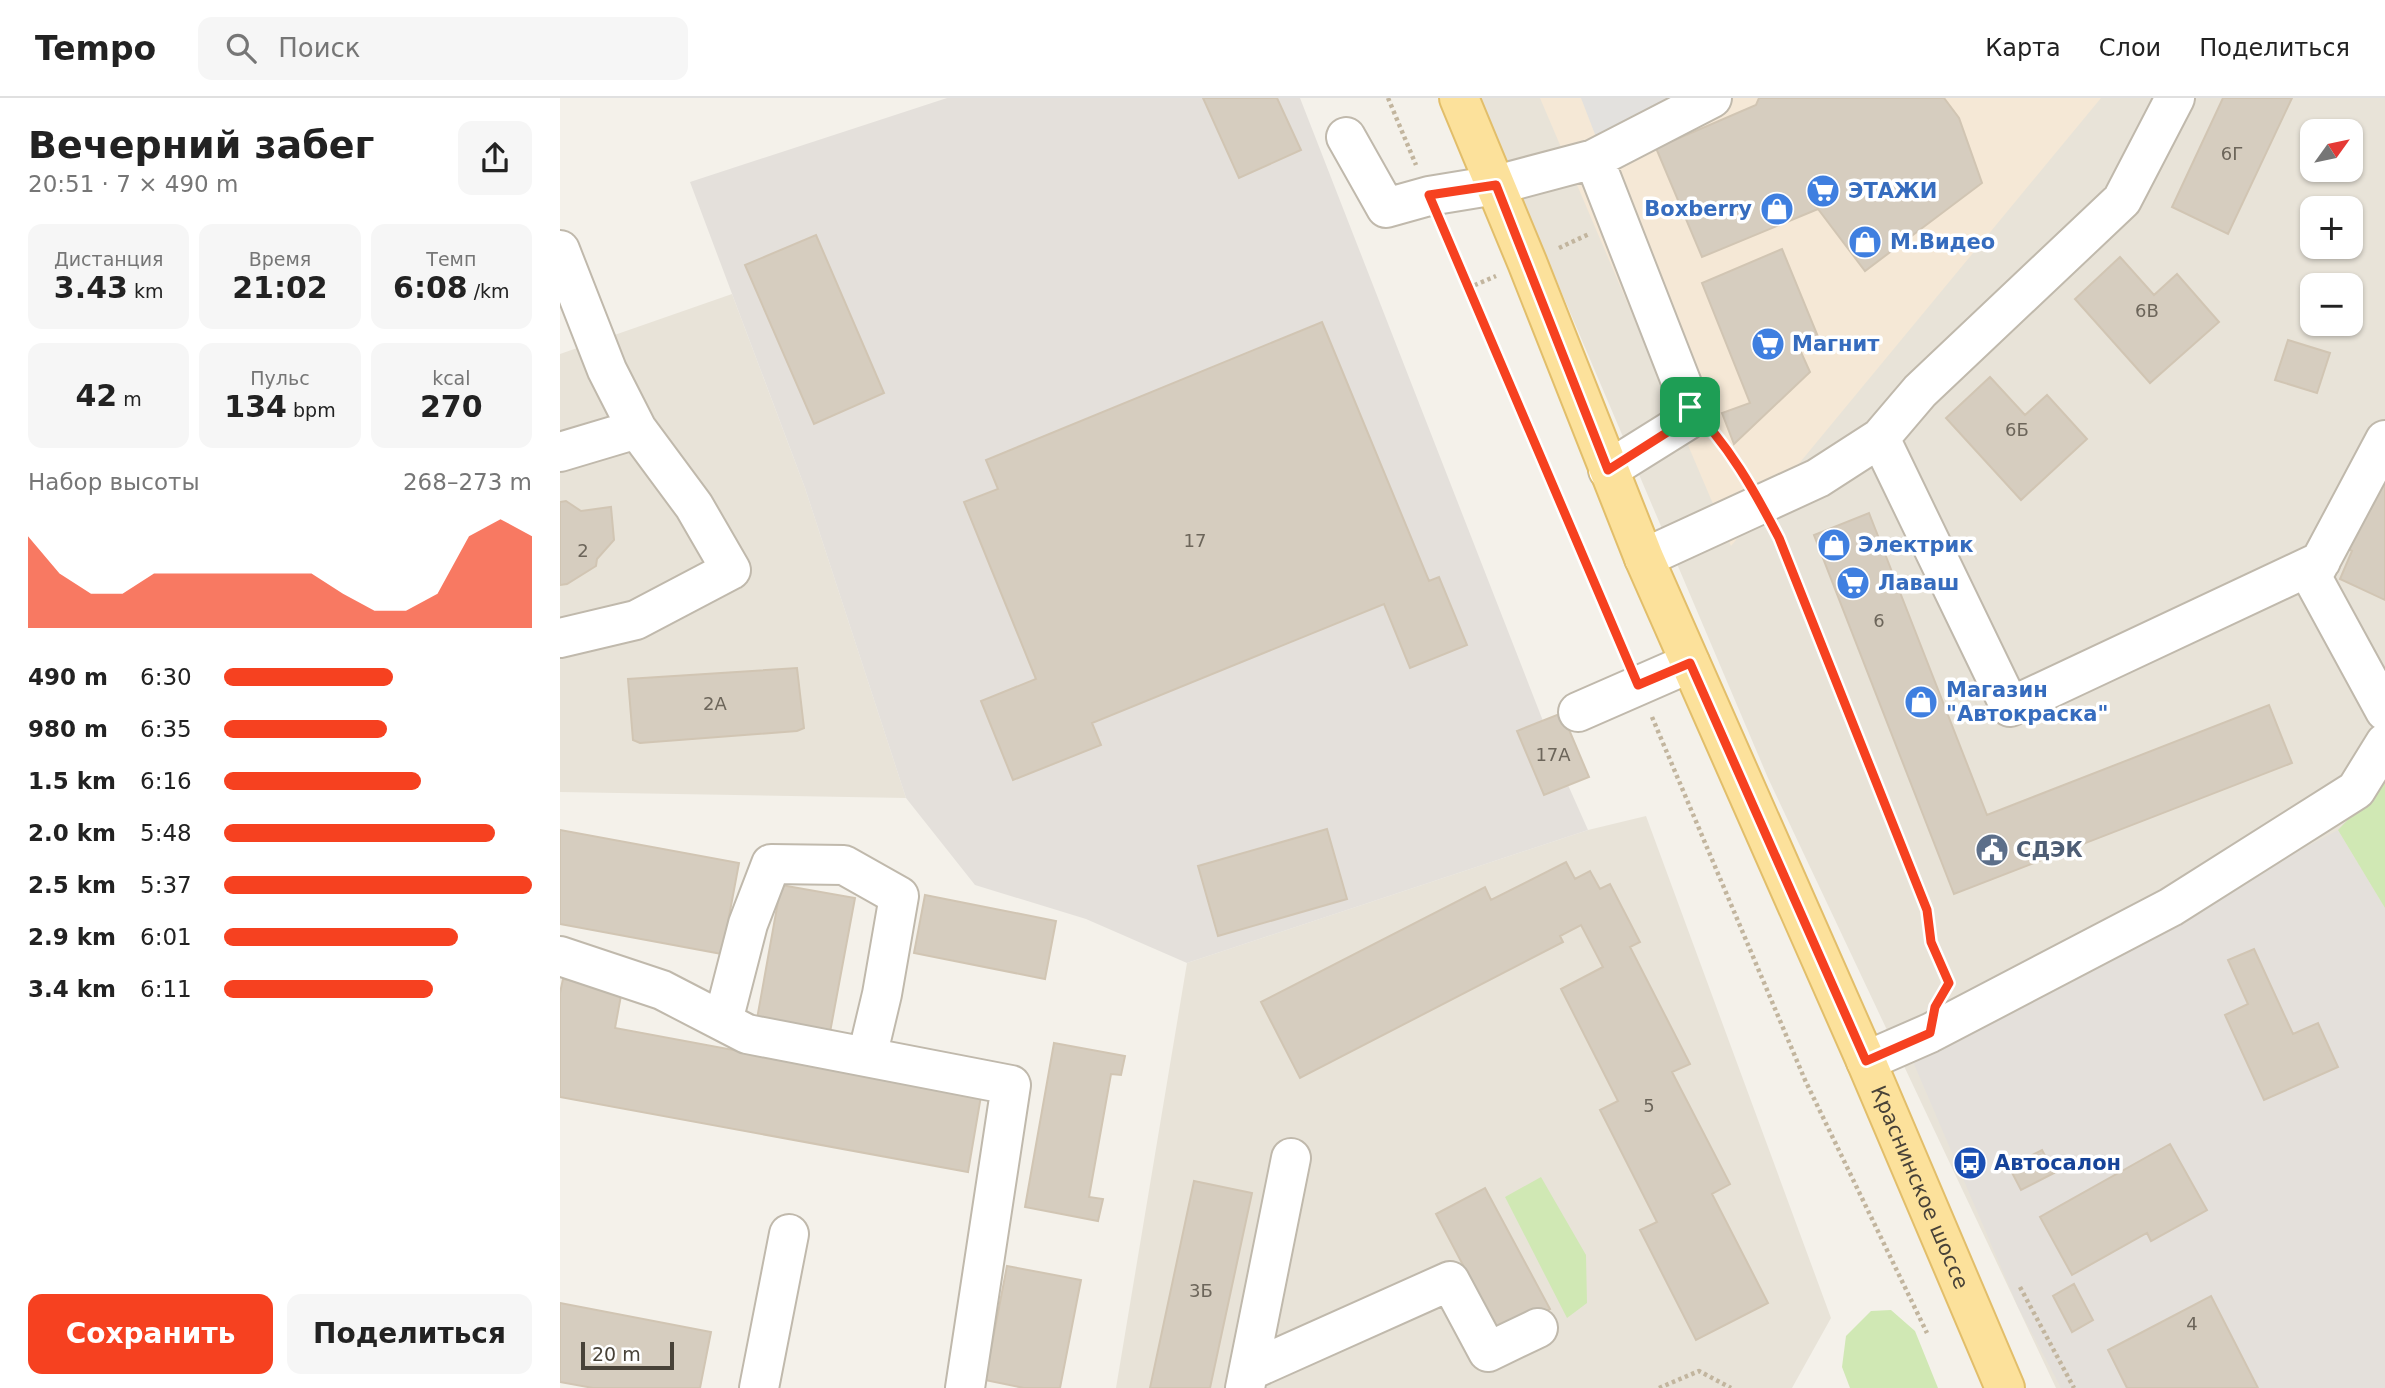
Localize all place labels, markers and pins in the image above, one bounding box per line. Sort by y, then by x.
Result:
supermarket icon: ЭТАЖИ [1804,172,1842,210]
place label: ЭТАЖИ [1848,179,1937,203]
shop icon: Boxberry [1758,190,1796,228]
place label: Boxberry [1644,197,1752,221]
shop icon: М.Видео [1846,223,1884,261]
place label: М.Видео [1890,230,1995,254]
supermarket icon: Магнит [1749,325,1787,363]
place label: Магнит [1792,332,1880,356]
pin [1660,377,1720,437]
shop icon: Электрик [1815,526,1853,564]
place label: Электрик [1858,533,1973,557]
supermarket icon: Лаваш [1834,564,1872,602]
place label: Лаваш [1878,571,1959,595]
place label: Магазин "Автокраска" [1946,678,2108,726]
shop icon: Магазин "Автокраска" [1902,683,1940,721]
public building icon: СДЭК [1973,831,2011,869]
place label: СДЭК [2016,838,2083,862]
bus stop icon: Автосалон [1951,1144,1989,1182]
place label: Автосалон [1994,1151,2121,1175]

